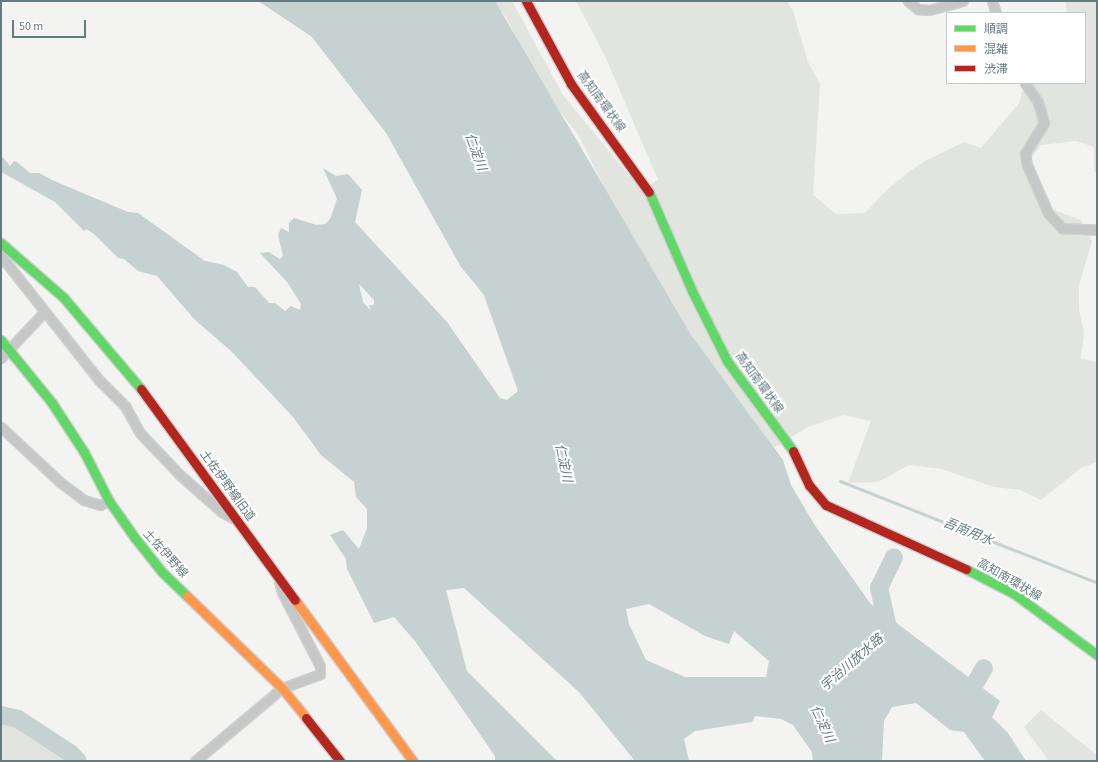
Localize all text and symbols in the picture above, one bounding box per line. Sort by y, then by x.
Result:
scale bar [14,12,88,38]
legend [946,12,1086,84]
text: 50 m [19,18,43,35]
text: 順調 [984,21,1008,38]
text: 混雑 [984,41,1008,58]
text: 渋滞 [984,61,1008,78]
street label: 高知南環状線 [574,69,628,135]
water label: 仁淀川 [461,131,489,173]
street label: 高知南環状線 [732,350,786,416]
water label: 仁淀川 [551,442,575,484]
street label: 土佐伊野線旧道 [196,448,258,524]
water label: 吾南用水 [941,515,995,549]
street label: 土佐伊野線 [140,527,190,581]
street label: 高知南環状線 [974,556,1044,604]
water label: 宇治川放水路 [817,632,887,694]
water label: 仁淀川 [807,703,837,745]

